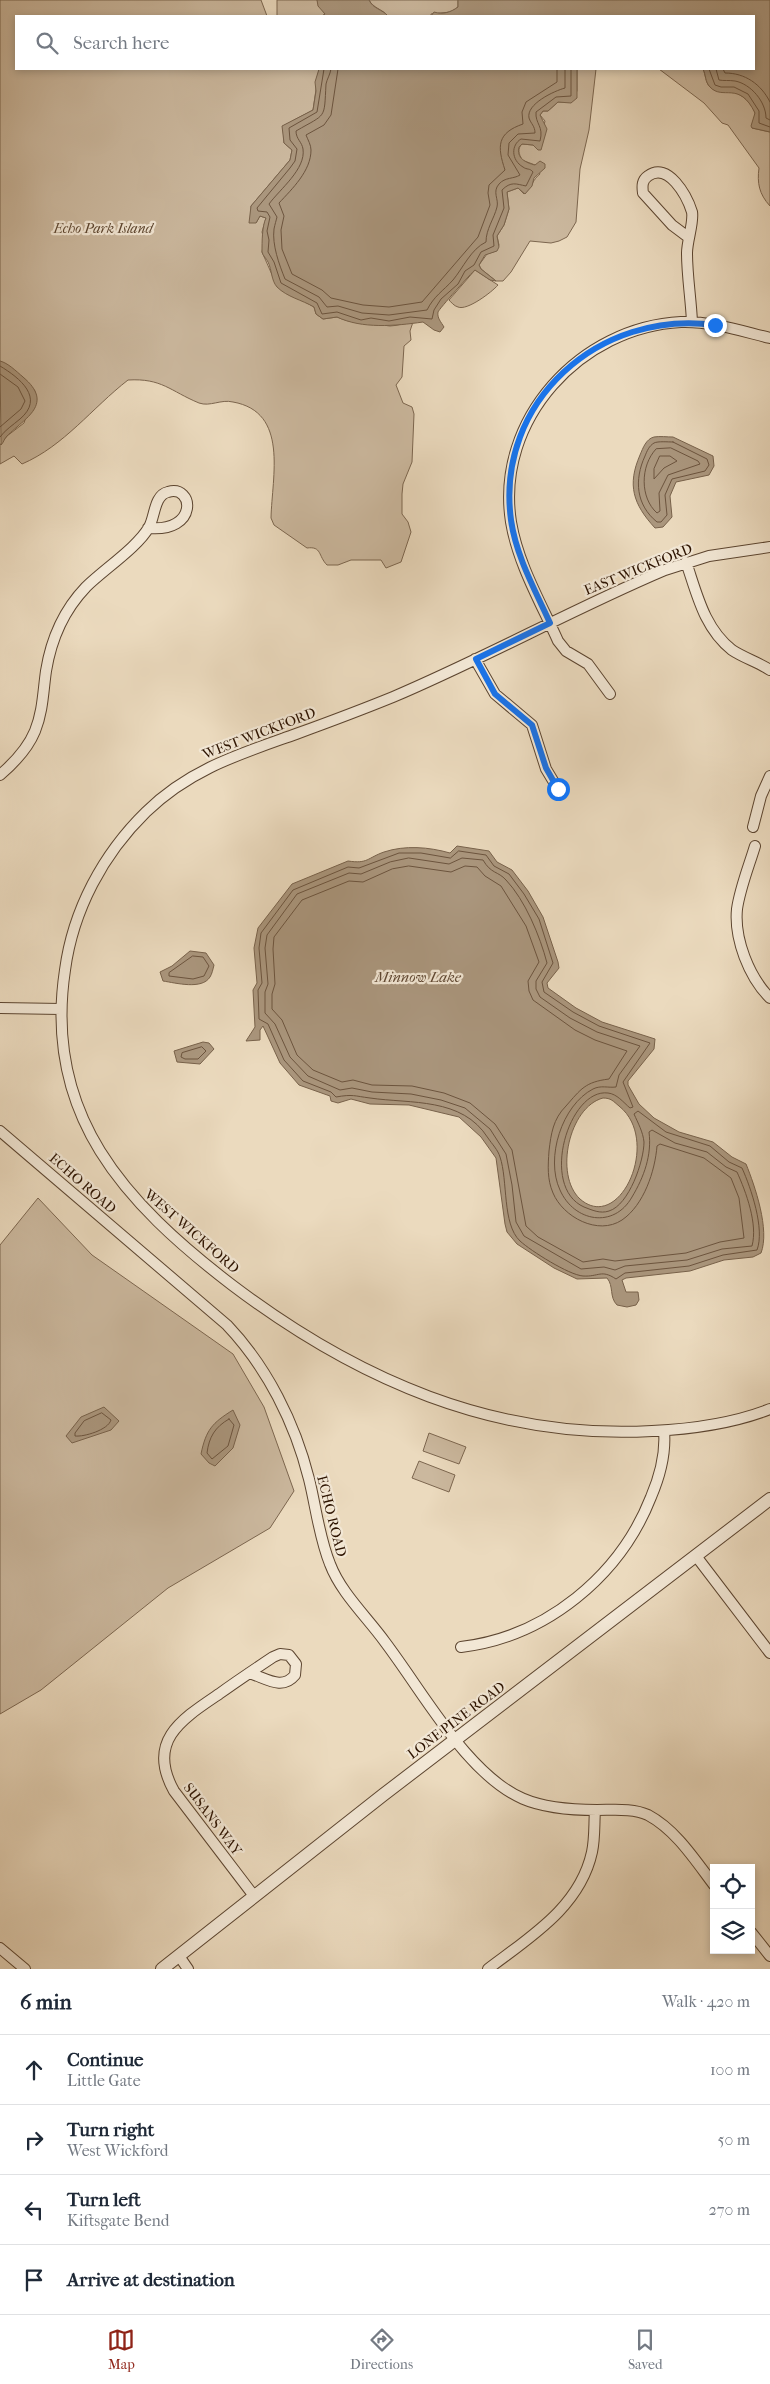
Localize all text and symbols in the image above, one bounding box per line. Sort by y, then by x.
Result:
search box [15,15,755,70]
icon: search [33,29,61,57]
text: Search here [73,32,169,54]
park label: Echo Park Island [52,220,154,237]
route end [704,314,727,337]
street label: EAST WICKFORD [582,540,695,599]
street label: WEST WICKFORD [199,704,318,763]
route start [547,778,570,801]
water label: Minnow Lake [374,968,462,986]
street label: ECHO ROAD [46,1150,120,1217]
street label: WEST WICKFORD [140,1185,243,1277]
street label: ECHO ROAD [313,1474,350,1559]
street label: LONE PINE ROAD [404,1678,509,1763]
street label: SUSANS WAY [180,1780,246,1859]
map controls [710,1864,755,1954]
button: locate [710,1864,755,1909]
button: layers [710,1909,755,1954]
text: 6 min [20,1990,72,2014]
text: Walk · 420 m [662,1992,750,2011]
text: Continue [67,2049,143,2071]
icon: ahead [20,2056,48,2084]
text: 100 m [710,2060,750,2079]
text: Little Gate [67,2071,141,2090]
text: Turn right [67,2119,154,2141]
icon: right [20,2126,48,2154]
text: 50 m [718,2130,750,2149]
text: West Wickford [67,2141,169,2160]
text: Turn left [67,2189,141,2211]
icon: left [20,2196,48,2224]
text: 270 m [709,2200,750,2219]
text: Kiftsgate Bend [67,2211,170,2230]
icon: arrive [20,2266,48,2294]
text: Arrive at destination [67,2269,235,2291]
tab: Map [107,2326,135,2373]
tab: Directions [350,2326,413,2373]
tab: Saved [628,2326,663,2373]

